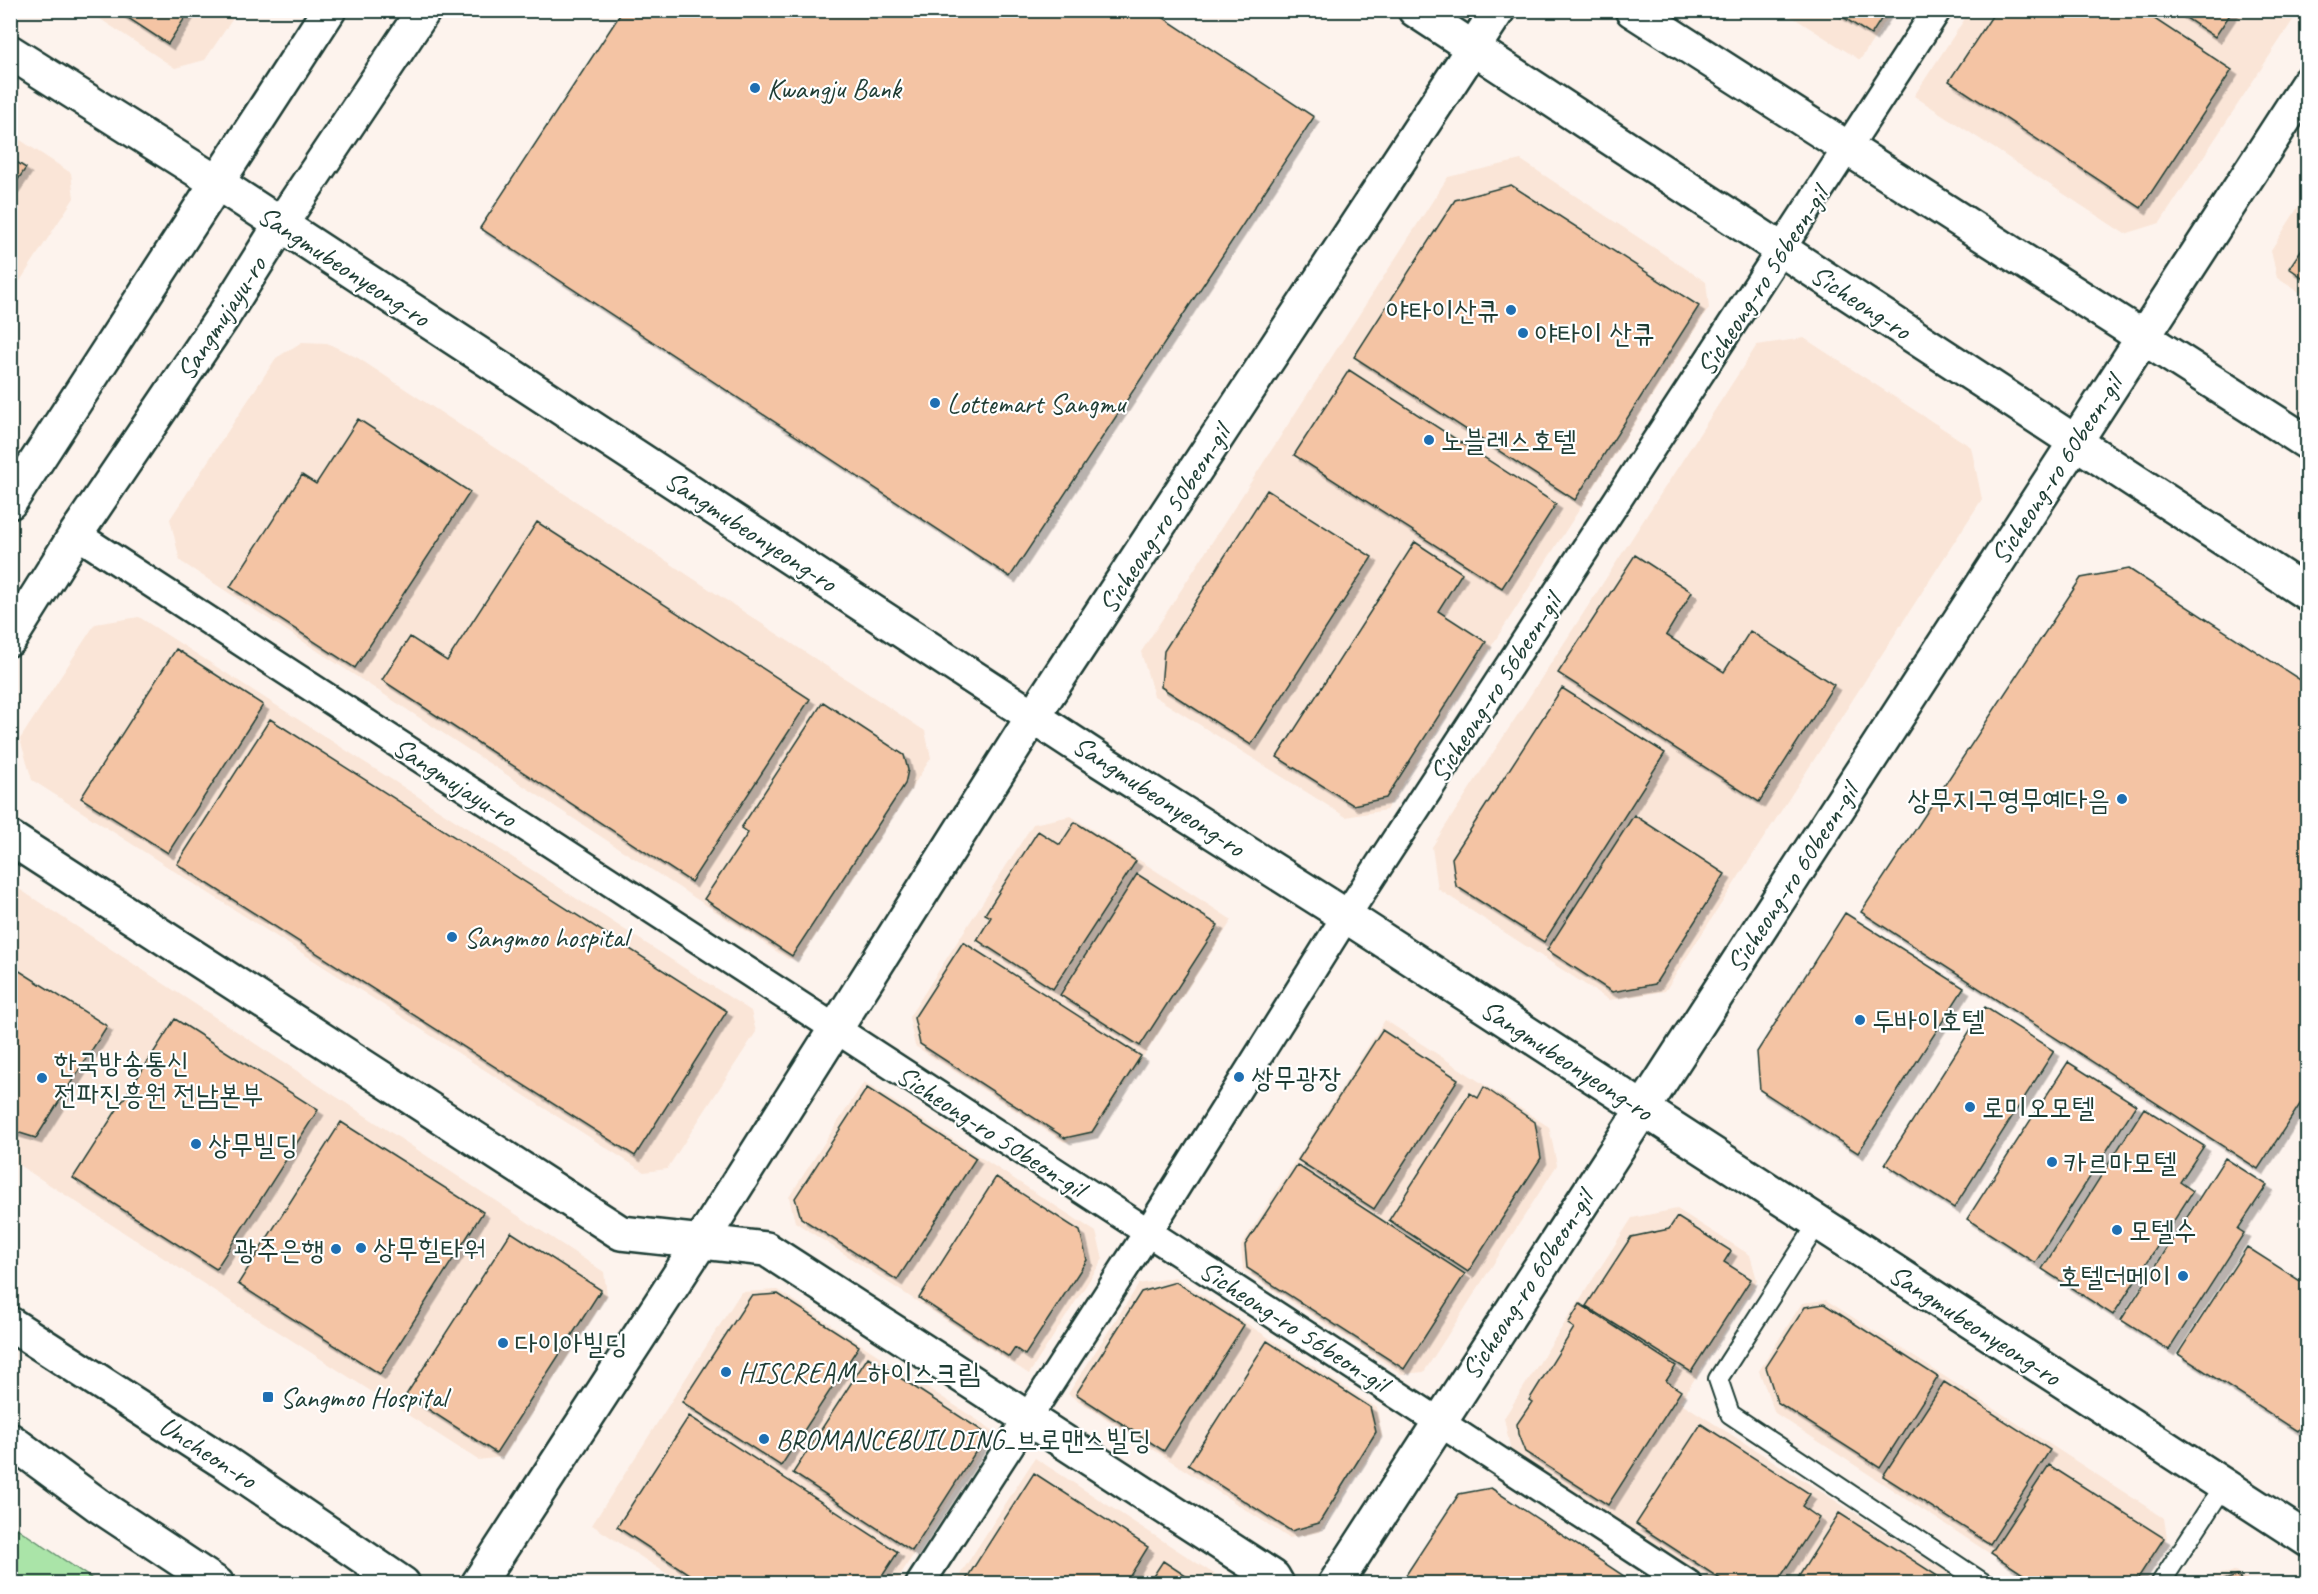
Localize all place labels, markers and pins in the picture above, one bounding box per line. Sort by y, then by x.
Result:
place label: Kwangju Bank [767,71,903,106]
marker: Kwangju Bank [748,81,762,95]
place label: 야타이산큐 [1386,293,1499,328]
marker: 야타이산큐 [1504,303,1518,317]
place label: 야타이 산큐 [1535,316,1654,351]
marker: 야타이 산큐 [1516,326,1530,340]
place label: Lottemart Sangmu [947,386,1127,421]
marker: Lottemart Sangmu [928,396,942,410]
place label: 노블레스호텔 [1441,423,1576,458]
marker: 노블레스호텔 [1422,433,1436,447]
place label: 상무지구영무예다음 [1907,782,2110,817]
marker: 상무지구영무예다음 [2115,792,2129,806]
place label: Sangmoo hospital [464,920,633,955]
marker: Sangmoo hospital [445,930,459,944]
place label: 두바이호텔 [1872,1003,1985,1038]
marker: 두바이호텔 [1853,1013,1867,1027]
place label: 한국방송통신 전파진흥원 전남본부 [54,1045,264,1112]
place label: 상무광장 [1251,1060,1342,1095]
marker: 상무광장 [1232,1070,1246,1084]
marker: 한국방송통신 전파진흥원 전남본부 [35,1071,49,1085]
place label: 로미오모텔 [1982,1090,2095,1125]
marker: 로미오모텔 [1963,1100,1977,1114]
place label: 상무빌딩 [208,1127,298,1162]
marker: 상무빌딩 [189,1137,203,1151]
place label: 카르마모텔 [2064,1145,2177,1180]
marker: 카르마모텔 [2045,1155,2059,1169]
place label: 모텔수 [2129,1213,2197,1248]
marker: 모텔수 [2110,1223,2124,1237]
place label: 상무힐타워 [373,1231,486,1266]
place label: 광주은행 [234,1232,324,1267]
marker: 상무힐타워 [354,1241,368,1255]
marker: 광주은행 [329,1242,343,1256]
place label: 호텔더메이 [2058,1259,2171,1294]
marker: 호텔더메이 [2176,1269,2190,1283]
place label: 다이아빌딩 [515,1326,628,1361]
marker: 다이아빌딩 [496,1336,510,1350]
place label: HISCREAM_하이스크림 [738,1355,980,1390]
marker: HISCREAM_하이스크림 [719,1365,733,1379]
place label: Sangmoo Hospital [280,1380,452,1415]
marker: Sangmoo Hospital [261,1390,275,1404]
place label: BROMANCEBUILDING_브로맨스빌딩 [776,1422,1151,1457]
marker: BROMANCEBUILDING_브로맨스빌딩 [757,1432,771,1446]

